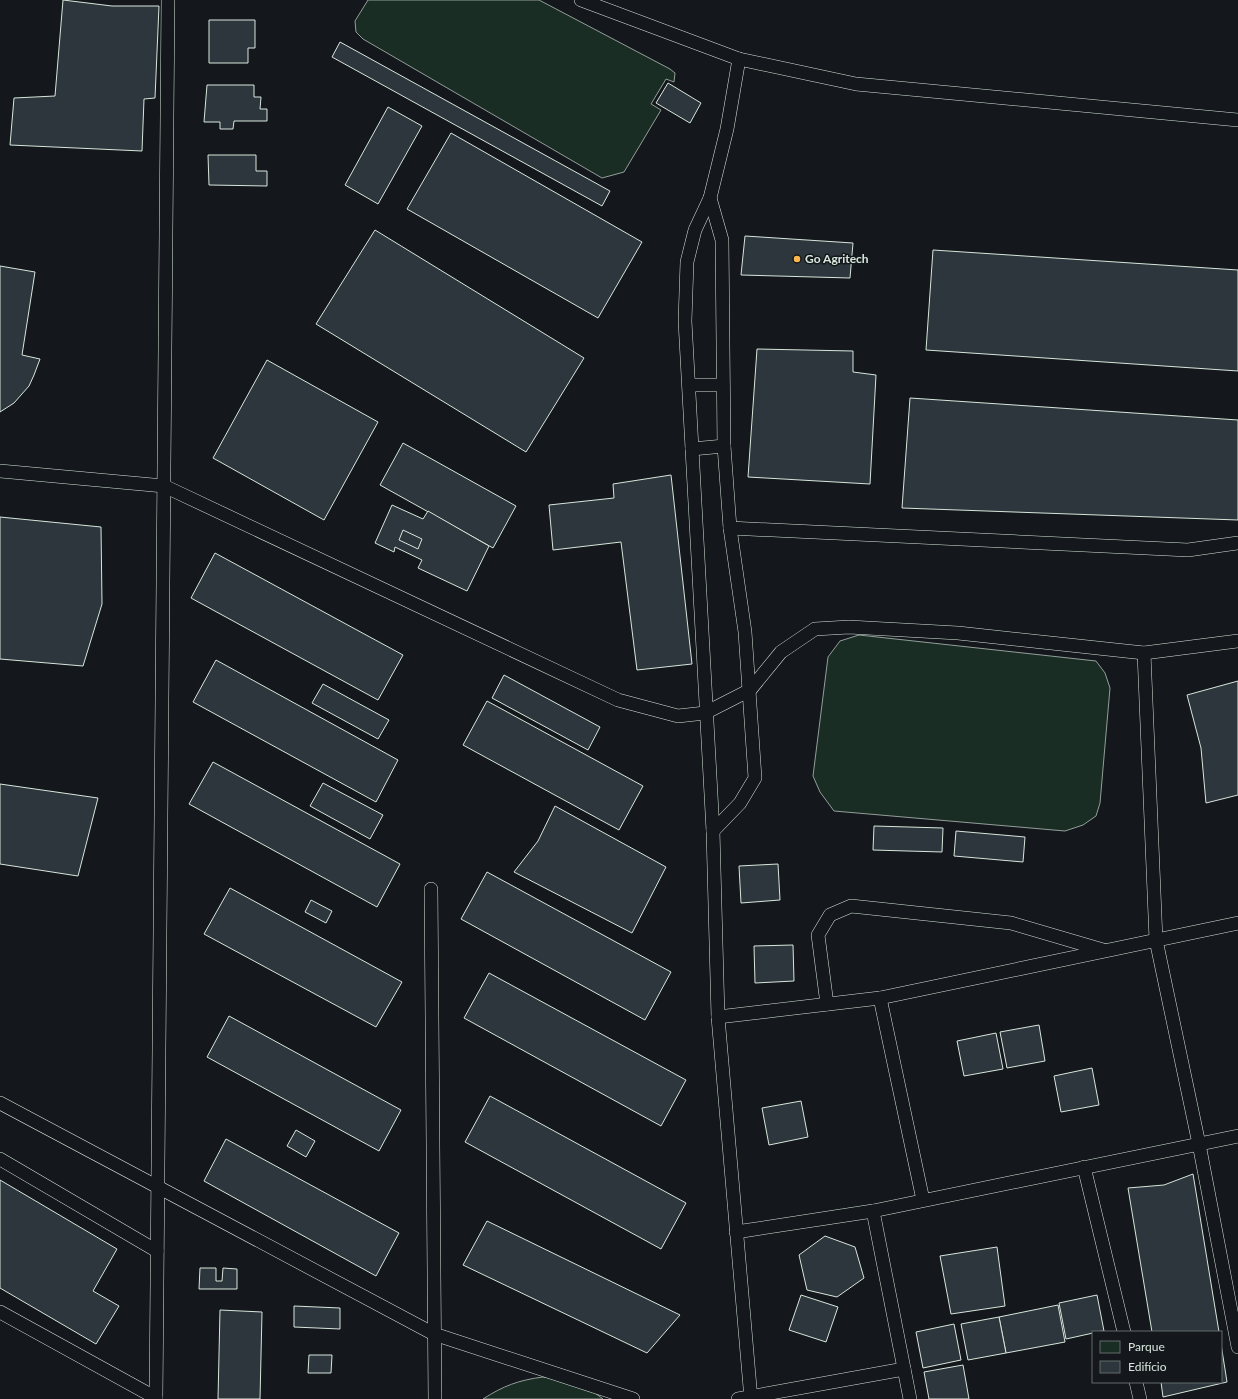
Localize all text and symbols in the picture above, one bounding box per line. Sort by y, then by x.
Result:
place label: Go Agritech [805,251,869,266]
marker: Go Agritech [792,254,802,264]
legend [1092,1331,1222,1383]
text: Parque [1128,1339,1165,1354]
text: Edifício [1128,1359,1167,1374]

